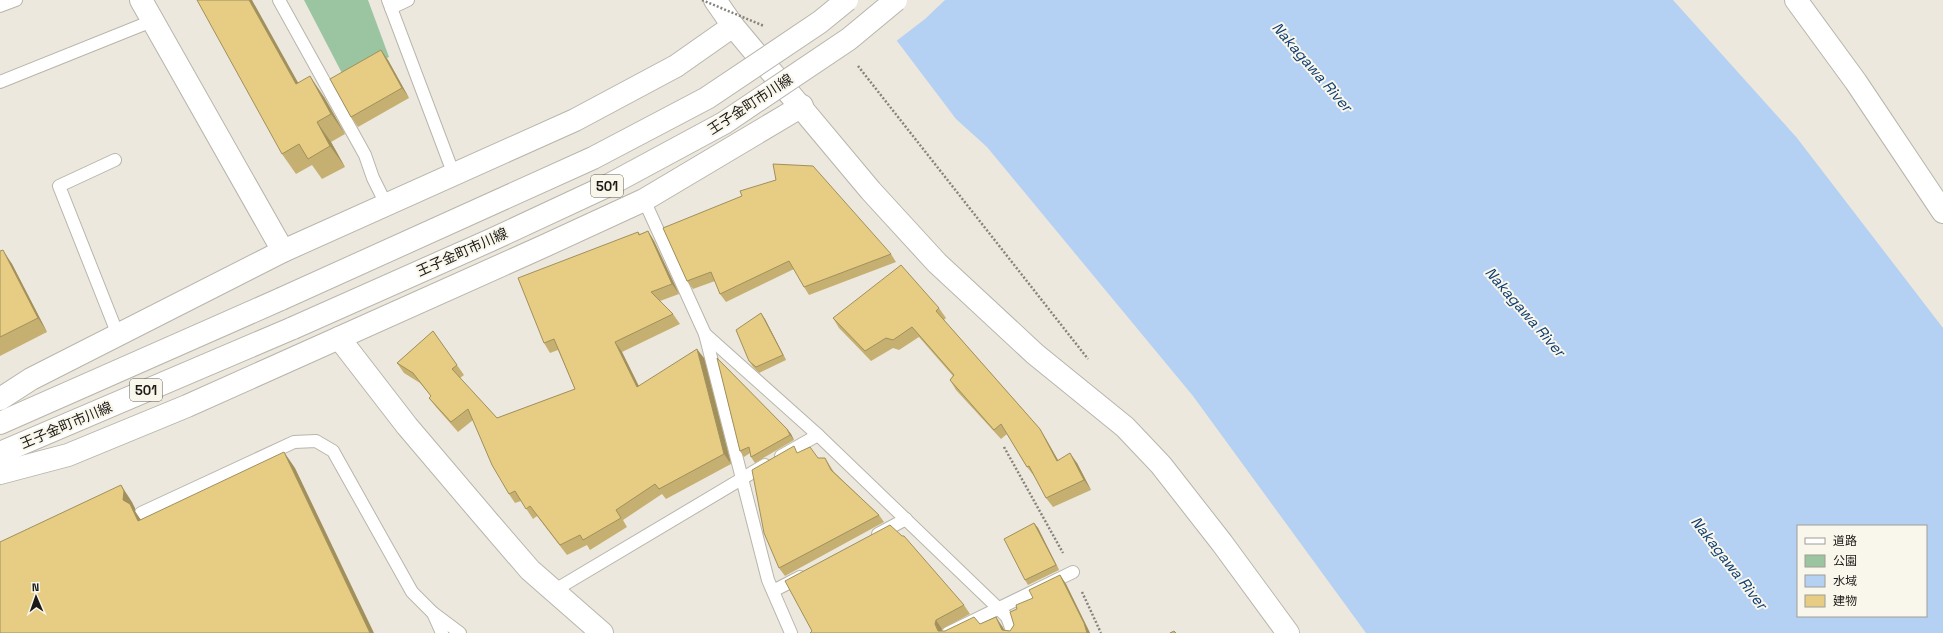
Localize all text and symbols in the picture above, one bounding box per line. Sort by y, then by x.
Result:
water label: Nakagawa River [1268,18,1357,116]
street label: 王子金町市川線 [704,70,796,138]
road number: 501 [591,175,623,197]
street label: 王子金町市川線 [414,224,510,280]
water label: Nakagawa River [1481,263,1570,361]
road number: 501 [130,379,162,401]
street label: 王子金町市川線 [17,398,115,452]
water label: Nakagawa River [1687,512,1772,614]
legend [1797,525,1927,617]
text: 道路 [1833,533,1857,549]
text: 公園 [1833,553,1857,569]
text: 水域 [1833,573,1857,589]
north arrow [16,577,56,617]
text: N [32,580,40,594]
text: 建物 [1833,593,1857,609]

